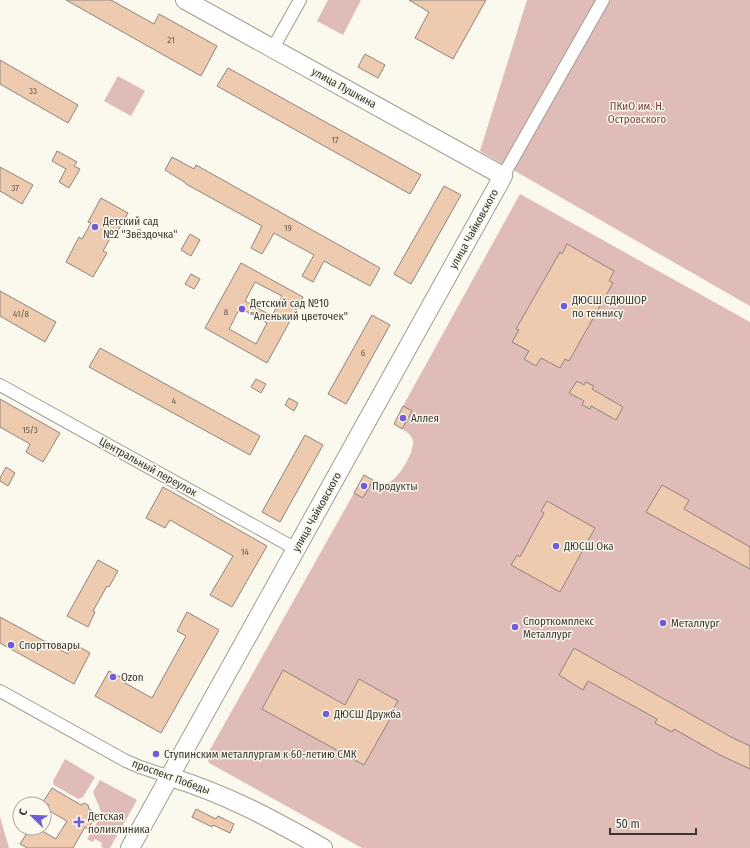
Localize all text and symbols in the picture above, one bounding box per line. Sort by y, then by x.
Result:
house number: 21 [167,35,175,45]
street label: улица Пушкина [309,65,379,111]
house number: 33 [29,86,37,96]
park label: ПКиО им. Н. Островского [608,100,666,126]
house number: 17 [331,135,339,145]
house number: 37 [11,183,19,193]
street label: улица Чайковского [447,187,501,271]
place label: Детский сад №2 "Звёздочка" [102,215,178,241]
marker: Детский сад №2 "Звёздочка" [90,222,100,232]
house number: 19 [284,223,292,233]
place label: ДЮСШ СДЮШОР по теннису [571,294,647,320]
place label: Детский сад №10 "Аленький цветочек" [249,297,348,323]
marker: ДЮСШ СДЮШОР по теннису [559,301,569,311]
marker: Детский сад №10 "Аленький цветочек" [237,304,247,314]
house number: 8 [224,307,229,317]
house number: 41/8 [13,309,29,319]
house number: 6 [361,348,366,358]
house number: 4 [172,396,177,406]
place label: Аллея [411,412,439,425]
marker: Аллея [398,413,408,423]
house number: 15/3 [22,425,38,435]
street label: Центральный переулок [97,435,200,500]
street label: улица Чайковского [290,470,344,554]
place label: Продукты [372,480,418,493]
marker: Продукты [359,481,369,491]
place label: ДЮСШ Ока [563,540,614,553]
marker: ДЮСШ Ока [551,541,561,551]
house number: 14 [241,547,250,557]
place label: Спорткомплекс Металлург [523,615,595,641]
place label: Металлург [671,617,721,630]
marker: Металлург [658,618,668,628]
marker: Спорткомплекс Металлург [510,622,520,632]
place label: Спорттовары [19,639,80,652]
marker: Спорттовары [6,640,16,650]
place label: Ozon [121,671,144,684]
marker: Ozon [108,672,118,682]
place label: ДЮСШ Дружба [333,708,401,721]
marker: ДЮСШ Дружба [321,709,331,719]
place label: Ступинским металлургам к 60-летию СМК [164,748,357,761]
marker: Ступинским металлургам к 60-летию СМК [151,749,161,759]
street label: проспект Победы [130,757,212,797]
north arrow [12,796,52,836]
text: С [16,807,30,817]
place label: Детская поликлиника [87,810,150,836]
scale bar [610,810,696,836]
marker: Детская поликлиника [73,816,85,828]
text: 50 m [616,817,640,831]

